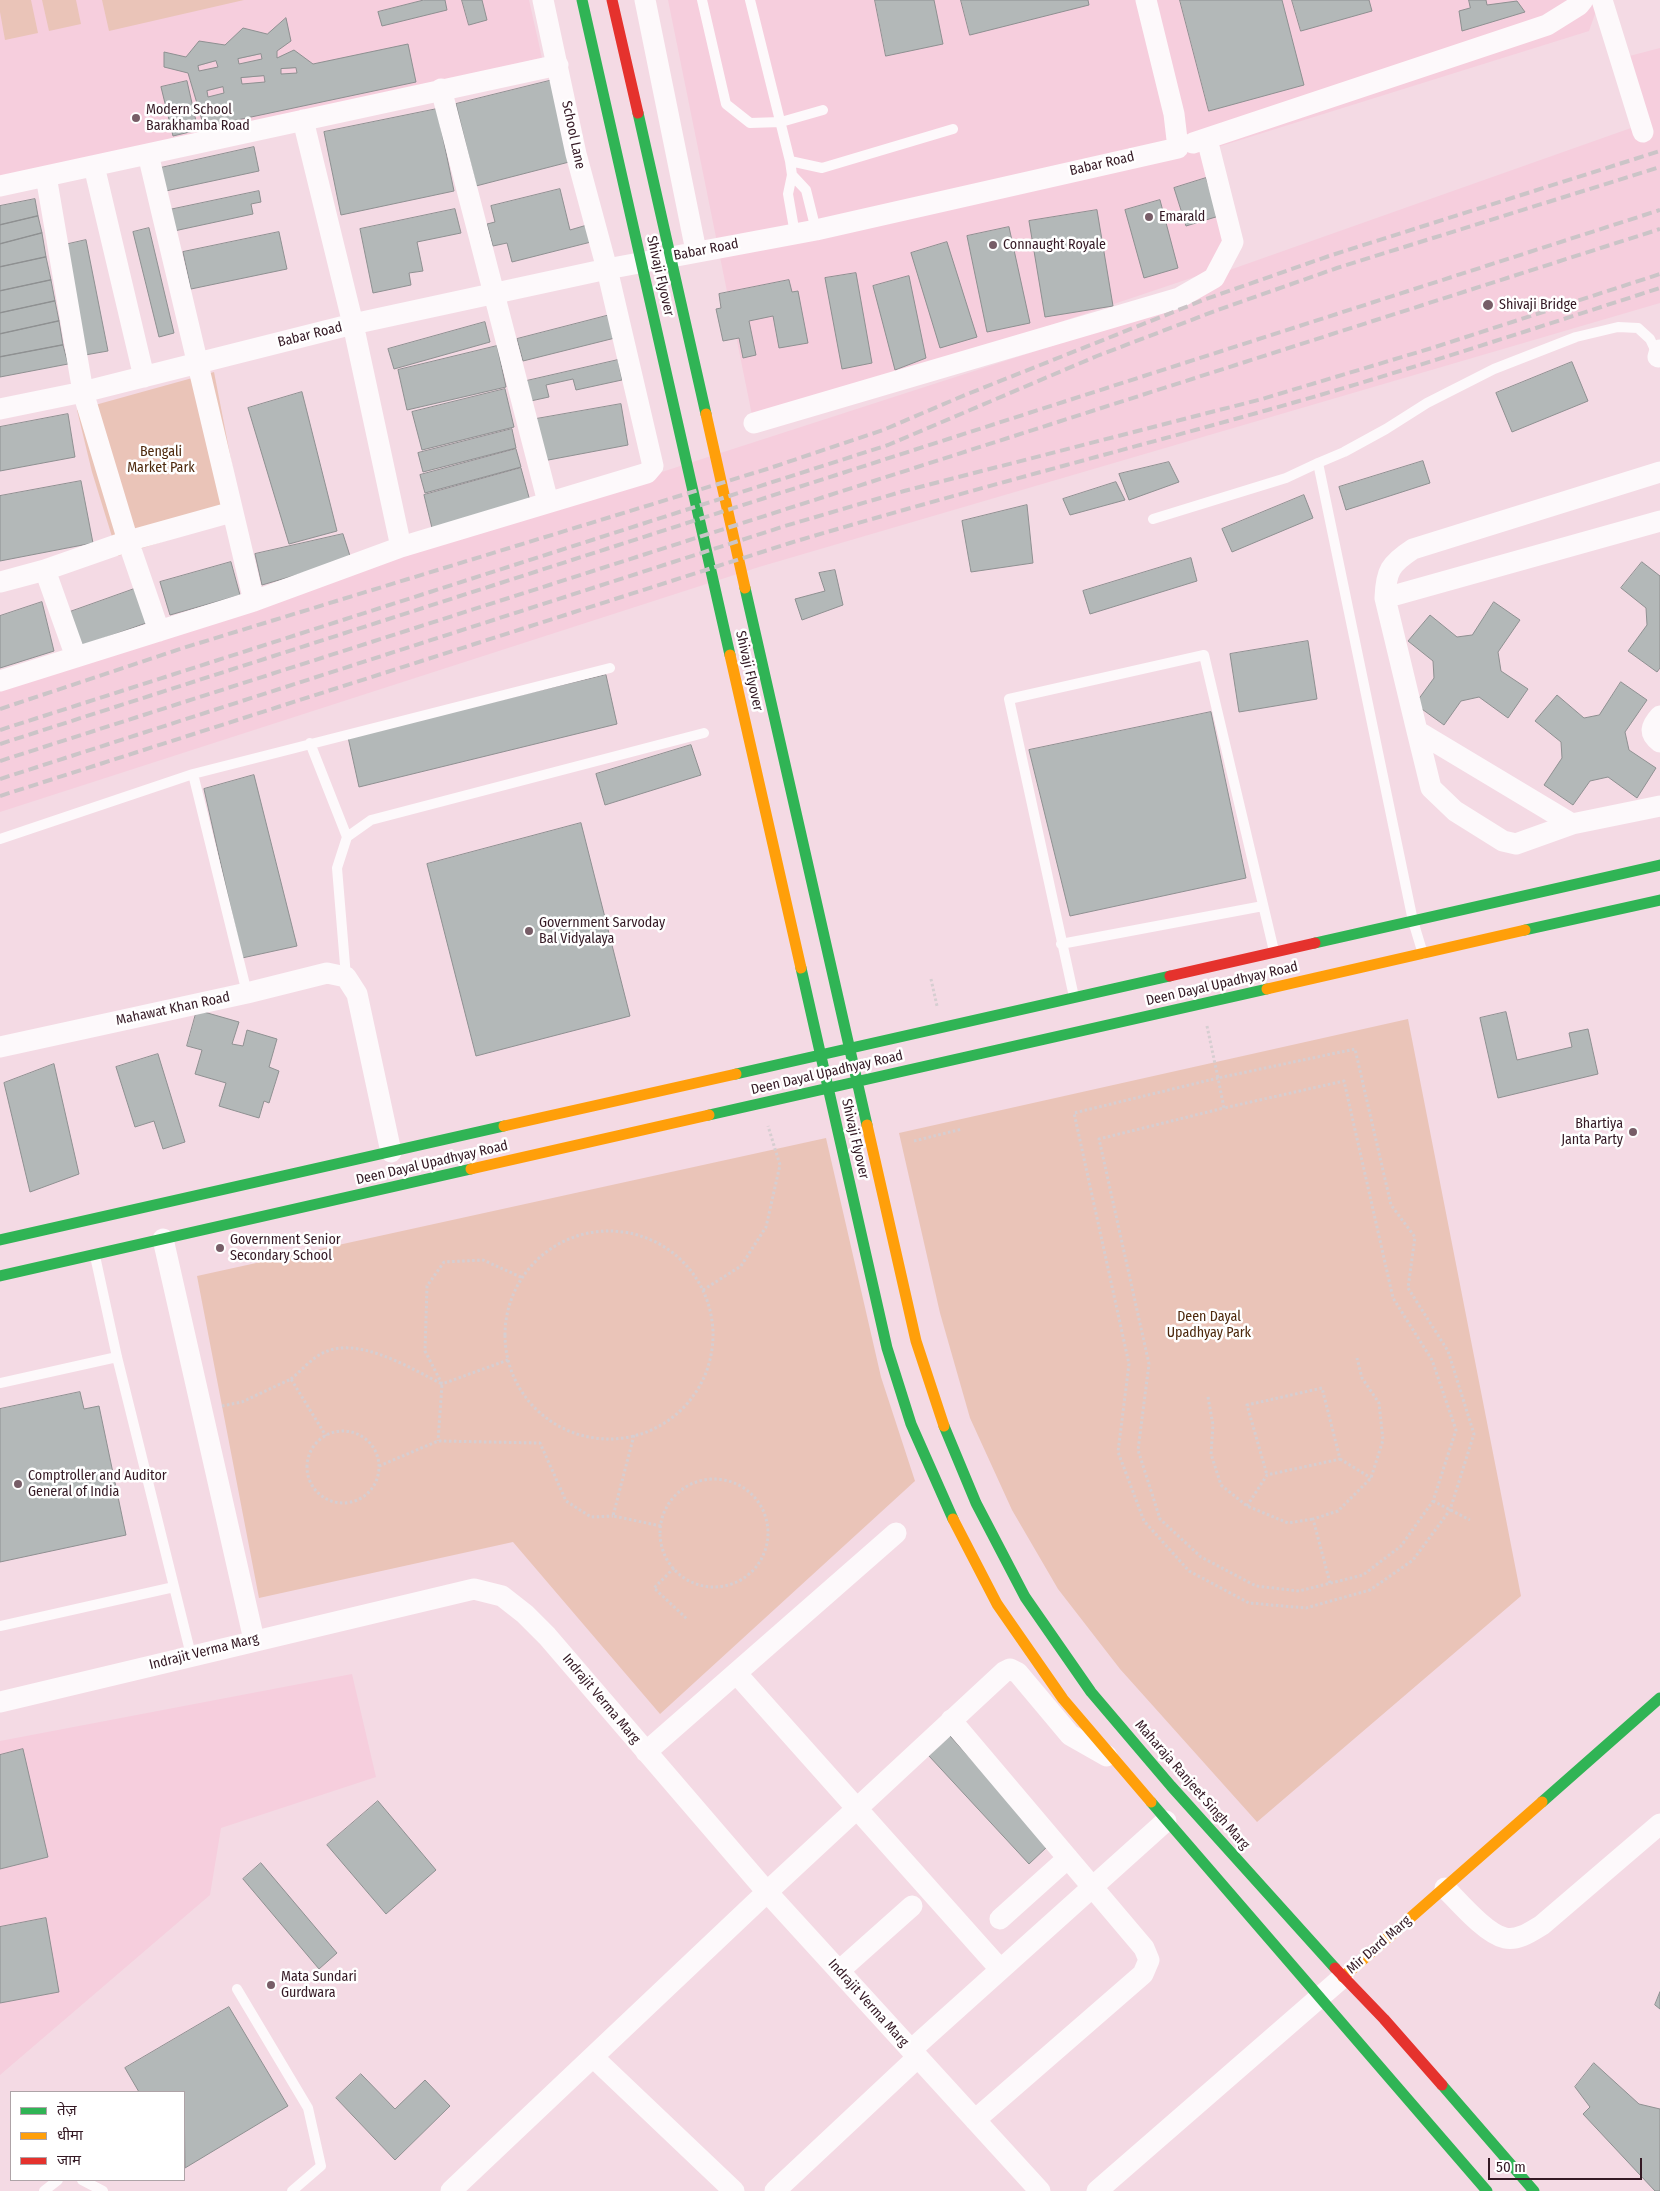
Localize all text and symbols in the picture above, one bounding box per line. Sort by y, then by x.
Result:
street label: School Lane [558,99,588,171]
place label: Modern School Barakhamba Road [146,102,250,134]
marker: Modern School Barakhamba Road [130,112,142,124]
street label: Babar Road [1068,148,1136,180]
place label: Emarald [1159,209,1205,225]
marker: Emarald [1143,211,1155,223]
street label: Shivaji Flyover [643,234,677,318]
street label: Babar Road [672,235,740,265]
place label: Connaught Royale [1003,237,1106,253]
marker: Connaught Royale [987,239,999,251]
place label: Shivaji Bridge [1499,297,1577,313]
marker: Shivaji Bridge [1481,298,1495,312]
street label: Babar Road [276,319,344,351]
park label: Bengali Market Park [127,444,195,477]
street label: Shivaji Flyover [732,629,766,713]
place label: Government Sarvoday Bal Vidyalaya [539,915,665,948]
marker: Government Sarvoday Bal Vidyalaya [523,925,535,937]
street label: Deen Dayal Upadhyay Road [1144,958,1300,1010]
street label: Mahawat Khan Road [115,989,231,1029]
street label: Deen Dayal Upadhyay Road [749,1047,905,1099]
street label: Shivaji Flyover [838,1097,872,1181]
place label: Bhartiya Janta Party [1561,1116,1623,1148]
marker: Bhartiya Janta Party [1627,1126,1639,1138]
street label: Deen Dayal Upadhyay Road [354,1137,510,1189]
place label: Government Senior Secondary School [230,1232,341,1264]
marker: Government Senior Secondary School [214,1242,226,1254]
park label: Deen Dayal Upadhyay Park [1167,1309,1251,1341]
place label: Comptroller and Auditor General of India [28,1468,167,1500]
marker: Comptroller and Auditor General of India [12,1478,24,1490]
street label: Indrajit Verma Marg [148,1630,260,1674]
street label: Indrajit Verma Marg [558,1651,644,1747]
street label: Maharaja Ranjeet Singh Marg [1131,1717,1253,1853]
street label: Mir Dard Marg [1343,1912,1415,1978]
street label: Indrajit Verma Marg [824,1956,912,2050]
place label: Mata Sundari Gurdwara [281,1969,357,2001]
marker: Mata Sundari Gurdwara [265,1979,277,1991]
legend [10,2091,185,2181]
text: तेज़ [57,2101,77,2119]
text: धीमा [57,2126,83,2144]
scale bar [1490,2148,1644,2180]
text: जाम [57,2151,81,2169]
text: 50 m [1496,2158,1526,2176]

